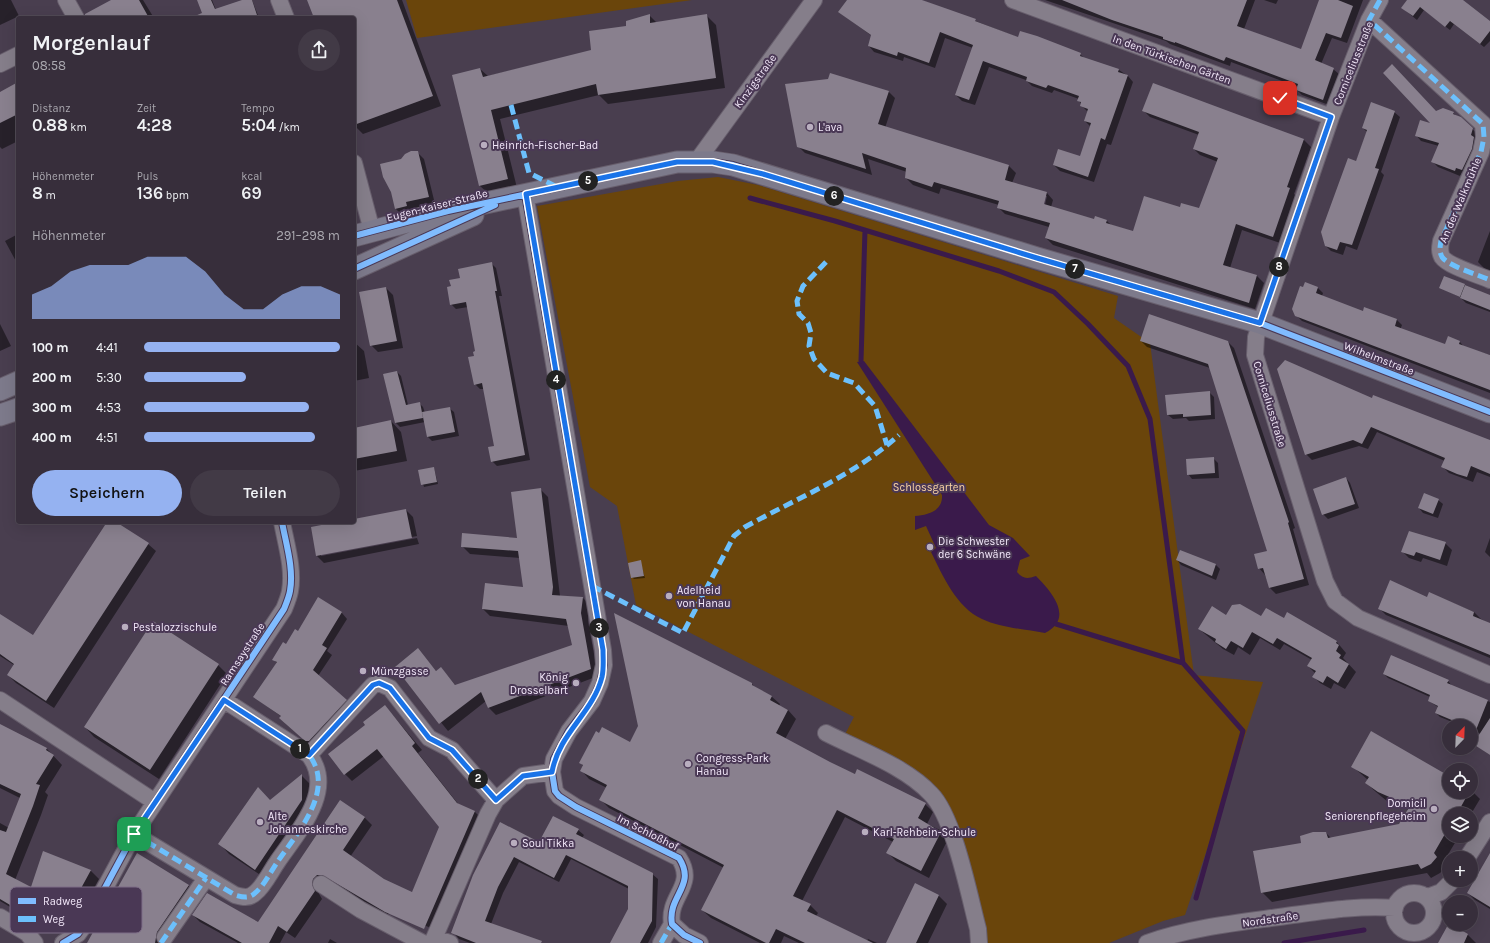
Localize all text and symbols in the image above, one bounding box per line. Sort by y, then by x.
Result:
street label: Corniceliusstraße [1331,19,1376,107]
button: share [298,29,340,71]
text: Morgenlauf [32,30,150,56]
street label: In den Türkischen Gärten [1111,32,1233,87]
street label: Kinzigstraße [731,51,780,111]
text: 08:58 [32,58,66,73]
pin [1263,81,1297,115]
icon: check [1269,87,1291,109]
text: Distanz [32,102,70,115]
text: Zeit [137,102,156,115]
text: Tempo [241,102,274,115]
text: 0.88 [32,115,68,135]
text: 4:28 [137,115,172,135]
text: 5:04 [241,115,276,135]
text: km [68,121,87,134]
text: /km [276,121,300,134]
place label: L'ava [818,121,842,134]
marker: L'ava [805,122,815,132]
place label: Heinrich-Fischer-Bad [492,139,598,152]
marker: Heinrich-Fischer-Bad [479,140,489,150]
street label: An der Walkmühle [1437,155,1484,245]
text: Höhenmeter [32,170,94,183]
text: Puls [137,170,158,183]
text: kcal [241,170,262,183]
pin: 5 [578,171,598,191]
text: 5 [585,174,591,187]
text: 8 [32,183,43,203]
text: 136 [137,183,163,203]
text: 69 [241,183,262,203]
pin: 6 [824,186,844,206]
street label: Eugen-Kaiser-Straße [385,187,489,224]
text: m [43,189,56,202]
text: bpm [163,189,189,202]
text: 6 [831,189,837,202]
text: Höhenmeter [32,228,105,243]
text: 291–298 m [276,228,340,243]
pin: 8 [1269,257,1289,277]
pin: 7 [1065,259,1085,279]
text: 8 [1275,260,1283,273]
text: 7 [1072,262,1078,275]
street label: Wilhelmstraße [1342,339,1416,378]
text: 100 m [32,340,69,355]
text: 4:41 [96,340,118,355]
street label: Corniceliusstraße [1250,360,1289,449]
text: 200 m [32,370,72,385]
text: 5:30 [96,370,122,385]
pin: 4 [546,370,566,390]
text: 4 [553,373,559,386]
text: 300 m [32,400,72,415]
text: 4:53 [96,400,121,415]
text: 400 m [32,430,72,445]
text: 4:51 [96,430,118,445]
button: Speichern [32,470,182,516]
button: Teilen [190,470,340,516]
park label: Schlossgarten [893,481,965,494]
place label: Die Schwester der 6 Schwäne [938,535,1011,561]
marker: Die Schwester der 6 Schwäne [925,542,935,552]
place label: Adelheid von Hanau [677,584,731,610]
marker: Adelheid von Hanau [664,591,674,601]
pin: 3 [589,618,609,638]
street label: Ramsaystraße [217,620,268,688]
place label: Pestalozzischule [133,621,217,634]
text: 3 [596,621,602,634]
marker: Pestalozzischule [120,622,130,632]
place label: Münzgasse [371,665,429,678]
marker: Münzgasse [358,666,368,676]
place label: König Drosselbart [510,671,569,697]
marker: König Drosselbart [571,678,581,688]
north arrow [1442,719,1478,755]
map controls [1442,719,1478,931]
pin: 1 [290,739,310,759]
text: 1 [298,742,302,755]
place label: Congress-Park Hanau [696,752,769,778]
marker: Congress-Park Hanau [683,759,693,769]
button: locate [1442,763,1478,799]
pin: 2 [468,769,488,789]
text: 2 [475,772,481,785]
place label: Domicil Seniorenpflegeheim [1325,797,1426,823]
marker: Domicil Seniorenpflegeheim [1429,804,1439,814]
button: layers [1442,807,1478,843]
place label: Alte Johanneskirche [268,810,348,836]
street label: Im Schloßhof [615,811,681,854]
pin [117,817,151,851]
marker: Alte Johanneskirche [255,817,265,827]
icon: arrive [123,823,145,845]
place label: Karl-Rehbein-Schule [873,826,976,839]
marker: Karl-Rehbein-Schule [860,827,870,837]
place label: Soul Tikka [522,837,574,850]
marker: Soul Tikka [509,838,519,848]
button: + [1442,851,1478,887]
legend [10,887,142,933]
text: Radweg [43,895,83,908]
button: − [1442,895,1478,931]
street label: Nordstraße [1241,909,1299,930]
text: Weg [43,913,65,926]

